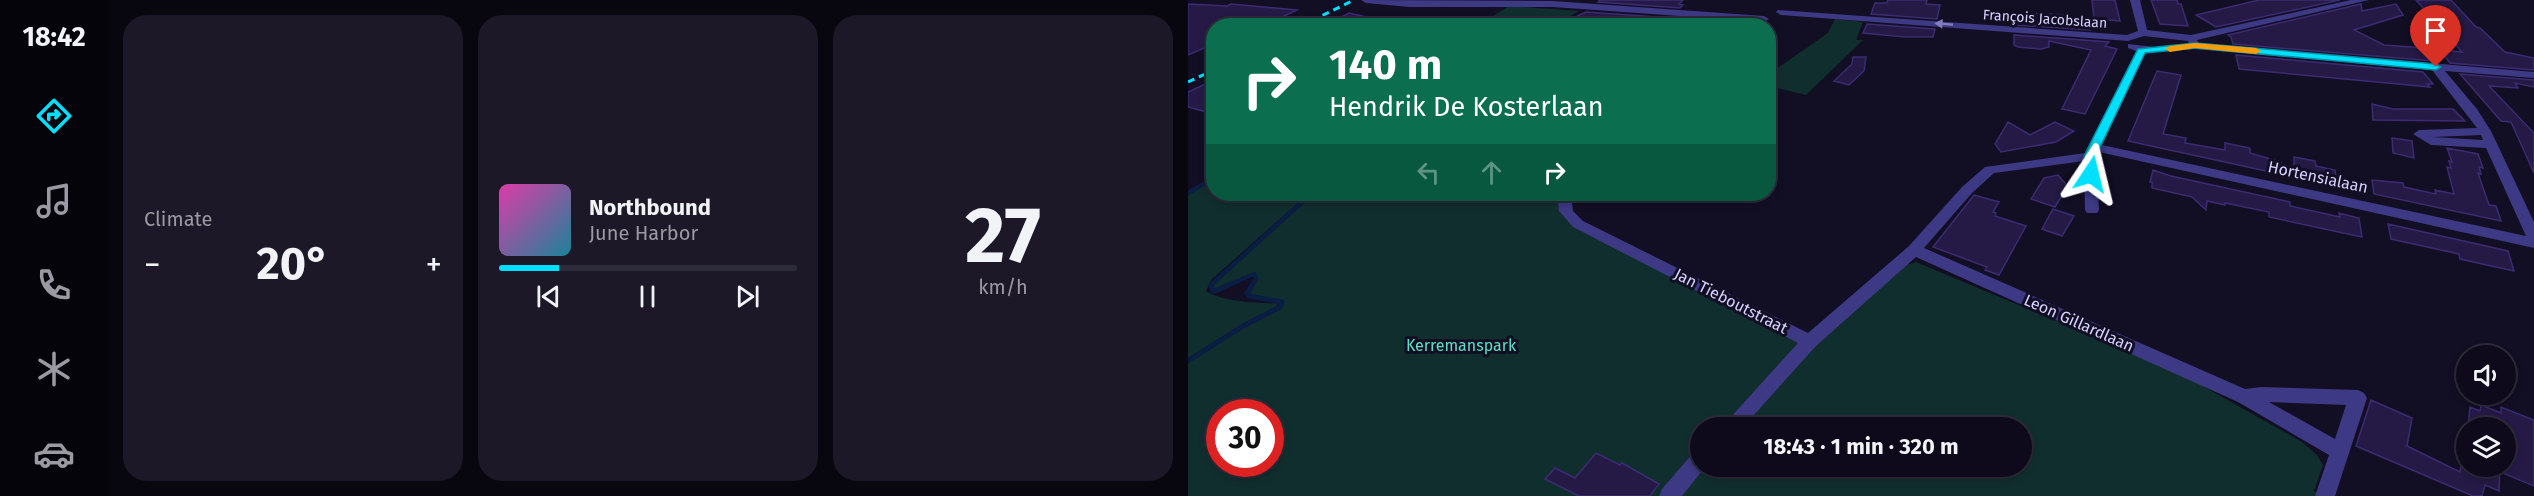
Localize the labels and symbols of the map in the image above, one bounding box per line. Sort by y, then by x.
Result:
pin [2410,5,2461,67]
street label: François Jacobslaan [1982,6,2108,32]
one-way arrow [1934,20,1953,29]
position arrow [2059,142,2123,206]
street label: Hortensialaan [2266,157,2370,197]
street label: Jan Tieboutstraat [1671,264,1791,338]
street label: Leon Gillardlaan [2021,290,2137,356]
park label: Kerremanspark [1406,336,1517,355]
speed limit sign: 30 [1206,399,1284,477]

